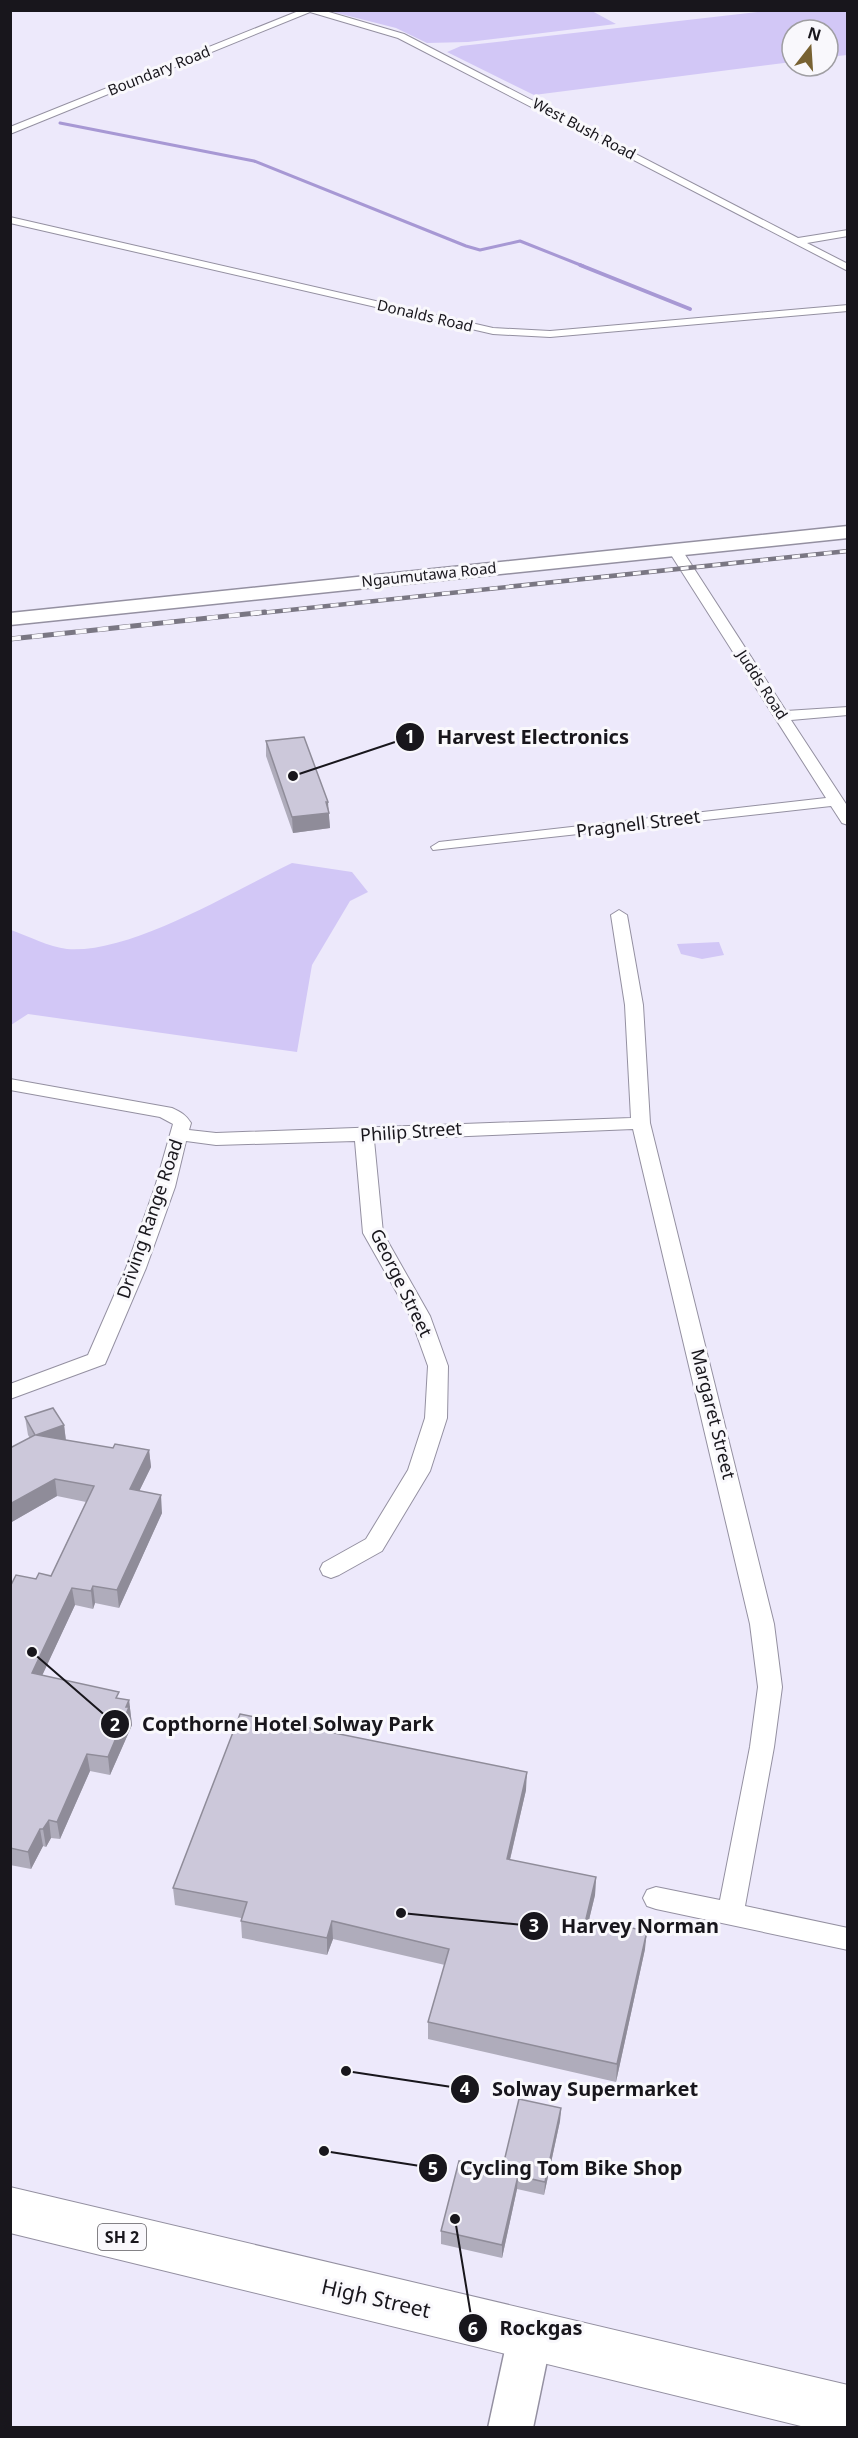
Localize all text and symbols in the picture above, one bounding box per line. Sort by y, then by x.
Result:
north arrow [780,18,840,78]
text: N [805,21,824,46]
street label: Boundary Road [104,40,213,100]
street label: West Bush Road [529,93,640,164]
street label: Donalds Road [375,294,475,336]
street label: Ngaumutawa Road [360,557,497,591]
street label: Judds Road [732,644,793,723]
callout: Harvest Electronics [395,718,641,756]
text: Harvest Electronics [437,723,629,750]
text: 1 [405,724,415,748]
street label: Pragnell Street [575,803,702,843]
street label: Philip Street [359,1115,463,1147]
street label: Driving Range Road [110,1136,188,1302]
street label: George Street [365,1224,439,1341]
street label: Margaret Street [686,1346,742,1482]
callout: Copthorne Hotel Solway Park [100,1705,446,1743]
text: Copthorne Hotel Solway Park [142,1710,434,1737]
text: 2 [110,1712,120,1736]
callout: Harvey Norman [519,1907,731,1945]
text: Harvey Norman [561,1912,719,1939]
text: 3 [529,1913,539,1937]
callout: Solway Supermarket [450,2070,710,2108]
text: Solway Supermarket [492,2075,698,2102]
text: 4 [460,2076,470,2100]
callout: Cycling Tom Bike Shop [418,2149,694,2187]
text: Cycling Tom Bike Shop [460,2154,682,2181]
text: 5 [428,2156,438,2180]
road number: SH 2 [98,2224,146,2250]
street label: High Street [319,2272,434,2324]
callout: Rockgas [458,2309,595,2347]
text: Rockgas [500,2314,583,2341]
text: 6 [468,2316,478,2340]

